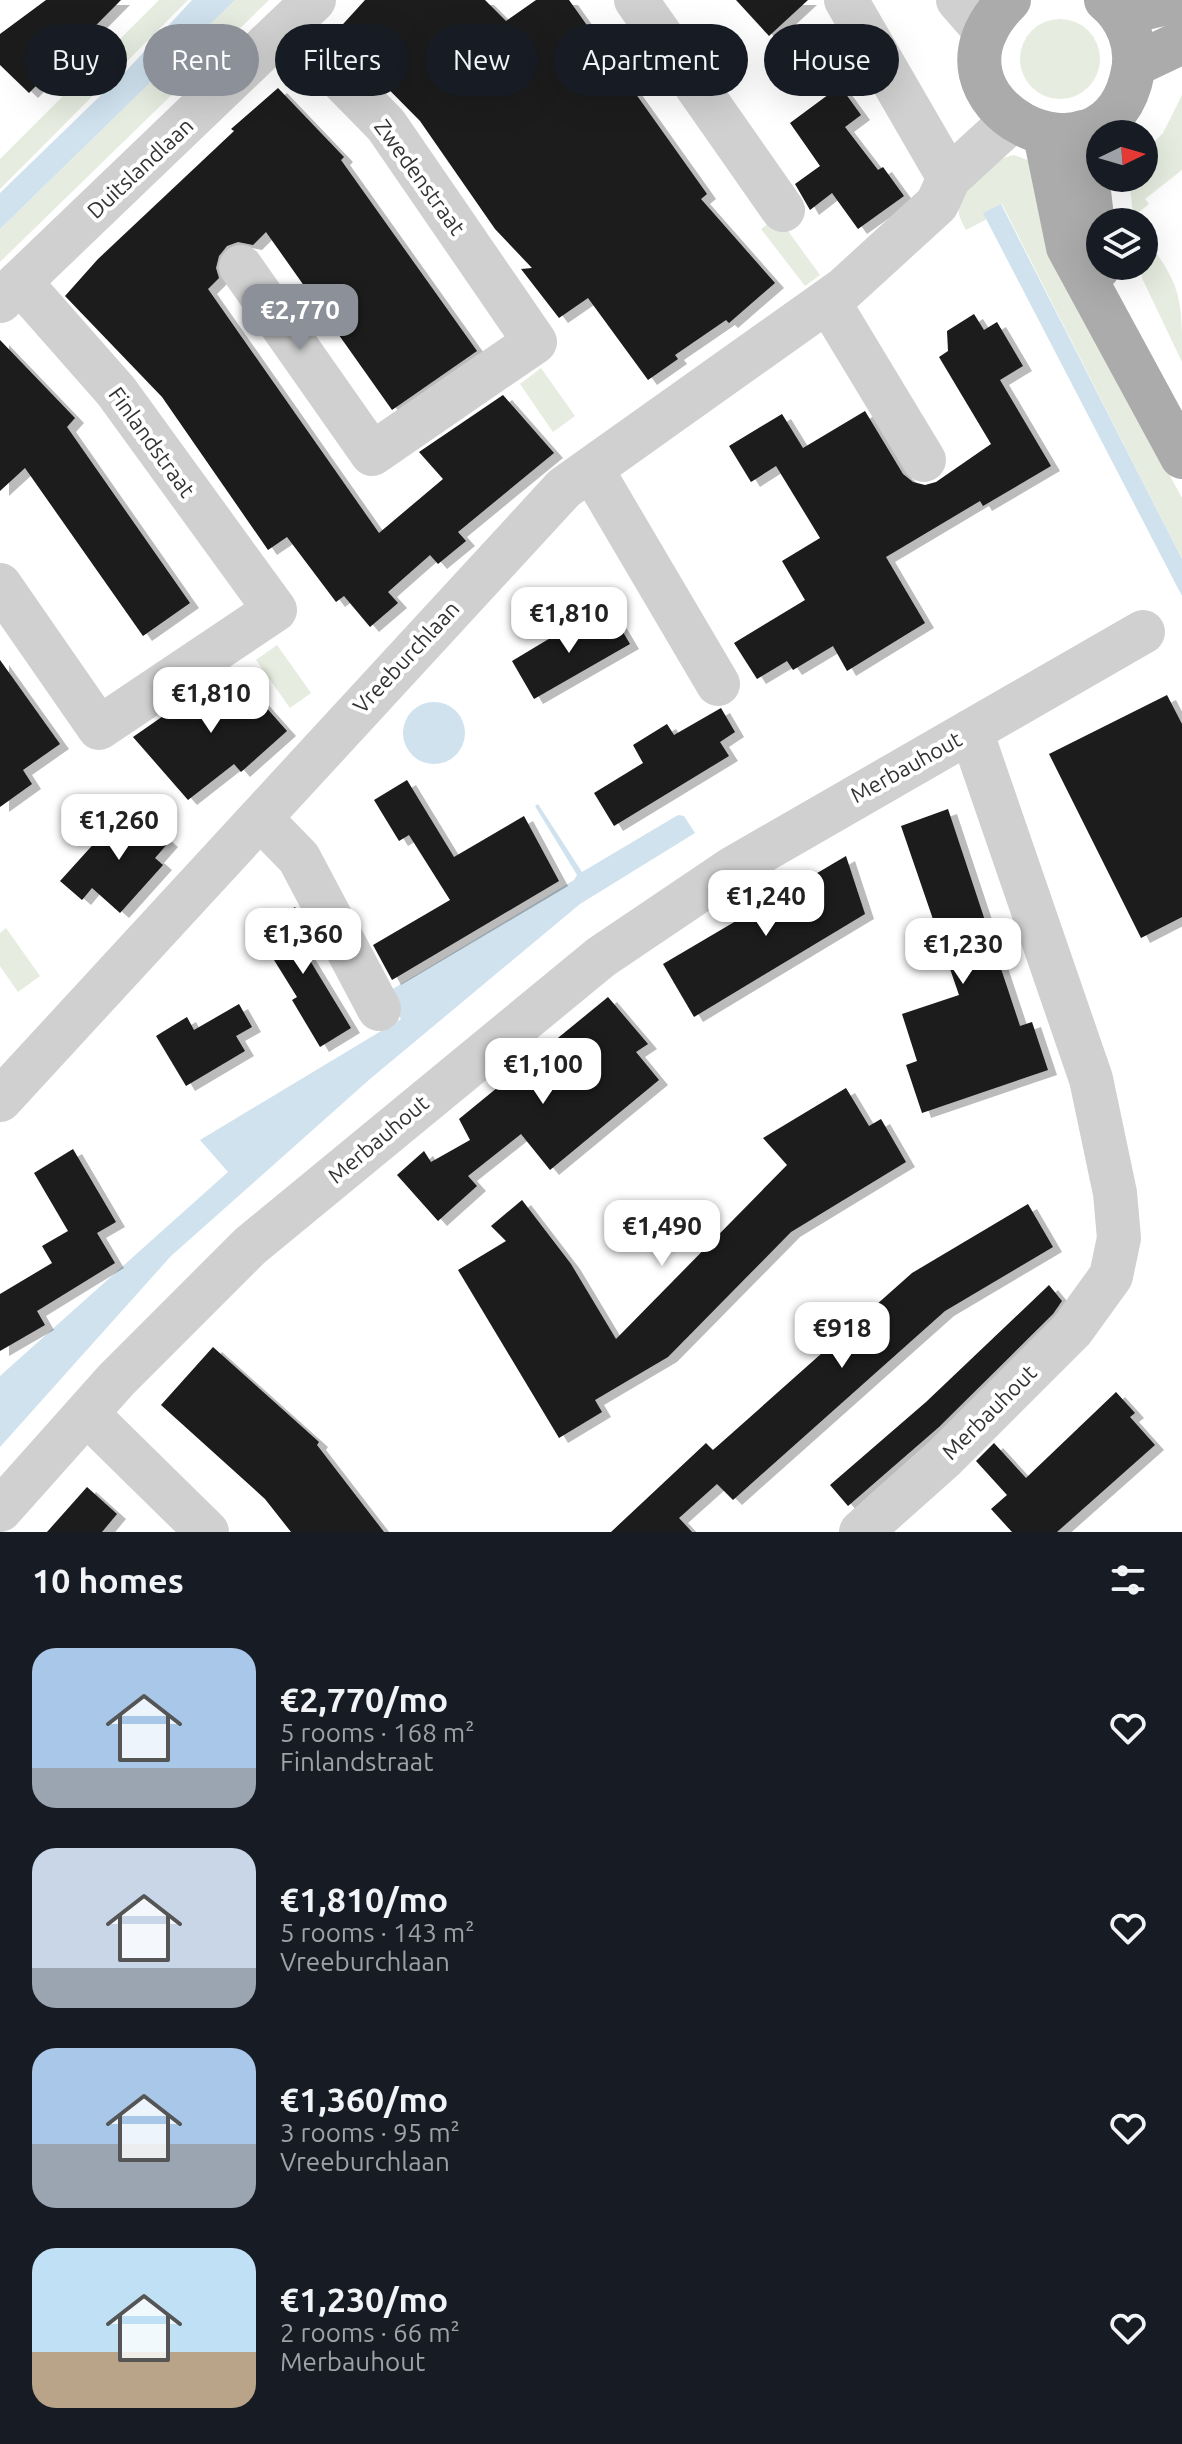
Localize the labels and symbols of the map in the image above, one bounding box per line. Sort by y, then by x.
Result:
street label: Duitslandlaan [82,112,198,223]
street label: Zwedenstraat [370,114,471,240]
north arrow [1086,120,1158,192]
pin: €2,770 [235,284,365,352]
street label: Finlandstraat [104,382,201,502]
pin: €1,810 [504,587,634,655]
street label: Vreeburchlaan [347,596,464,718]
pin: €1,810 [146,667,276,735]
street label: Merbauhout [846,726,966,807]
pin: €1,260 [54,794,184,862]
pin: €1,240 [701,870,831,938]
pin: €1,360 [238,908,368,976]
pin: €1,230 [898,918,1028,986]
pin: €1,100 [478,1038,608,1106]
street label: Merbauhout [323,1089,433,1188]
pin: €1,490 [597,1200,727,1268]
pin: €918 [795,1302,889,1370]
street label: Merbauhout [936,1359,1041,1464]

